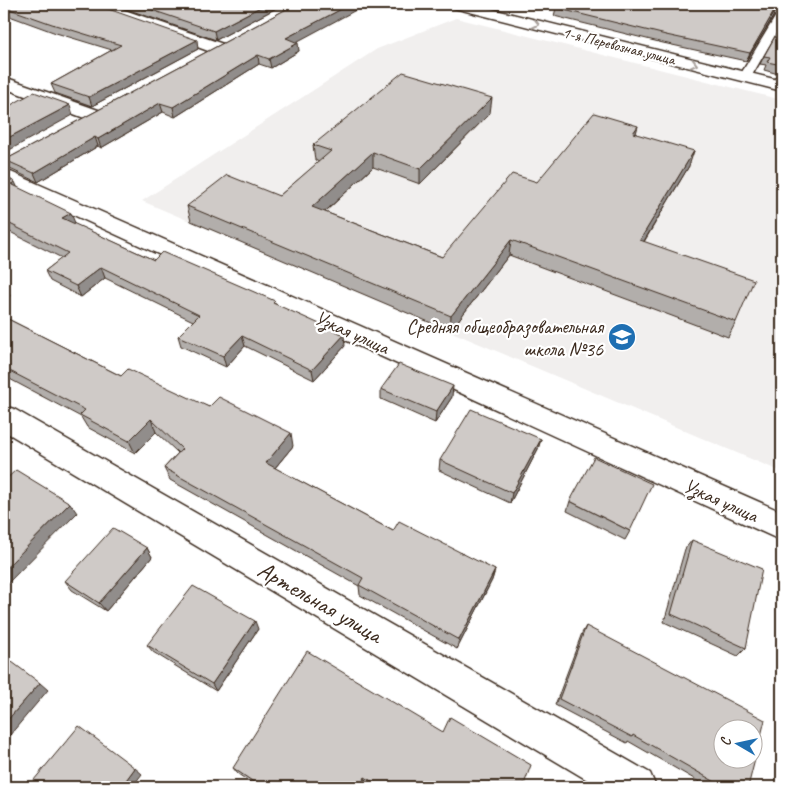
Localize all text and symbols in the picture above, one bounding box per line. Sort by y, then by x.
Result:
one-way arrow [532,18,541,29]
street label: 1-я Перевозная улица [560,22,679,70]
one-way arrow [689,58,698,69]
street label: Узкая улица [310,305,395,362]
place label: Средняя общеобразовательная школа №36 [407,314,605,362]
school or university icon: Средняя общеобразовательная школа №36 [607,322,637,352]
street label: Узкая улица [679,473,764,530]
street label: Артельная улица [252,554,389,651]
north arrow [714,718,764,768]
text: С [717,735,735,747]

